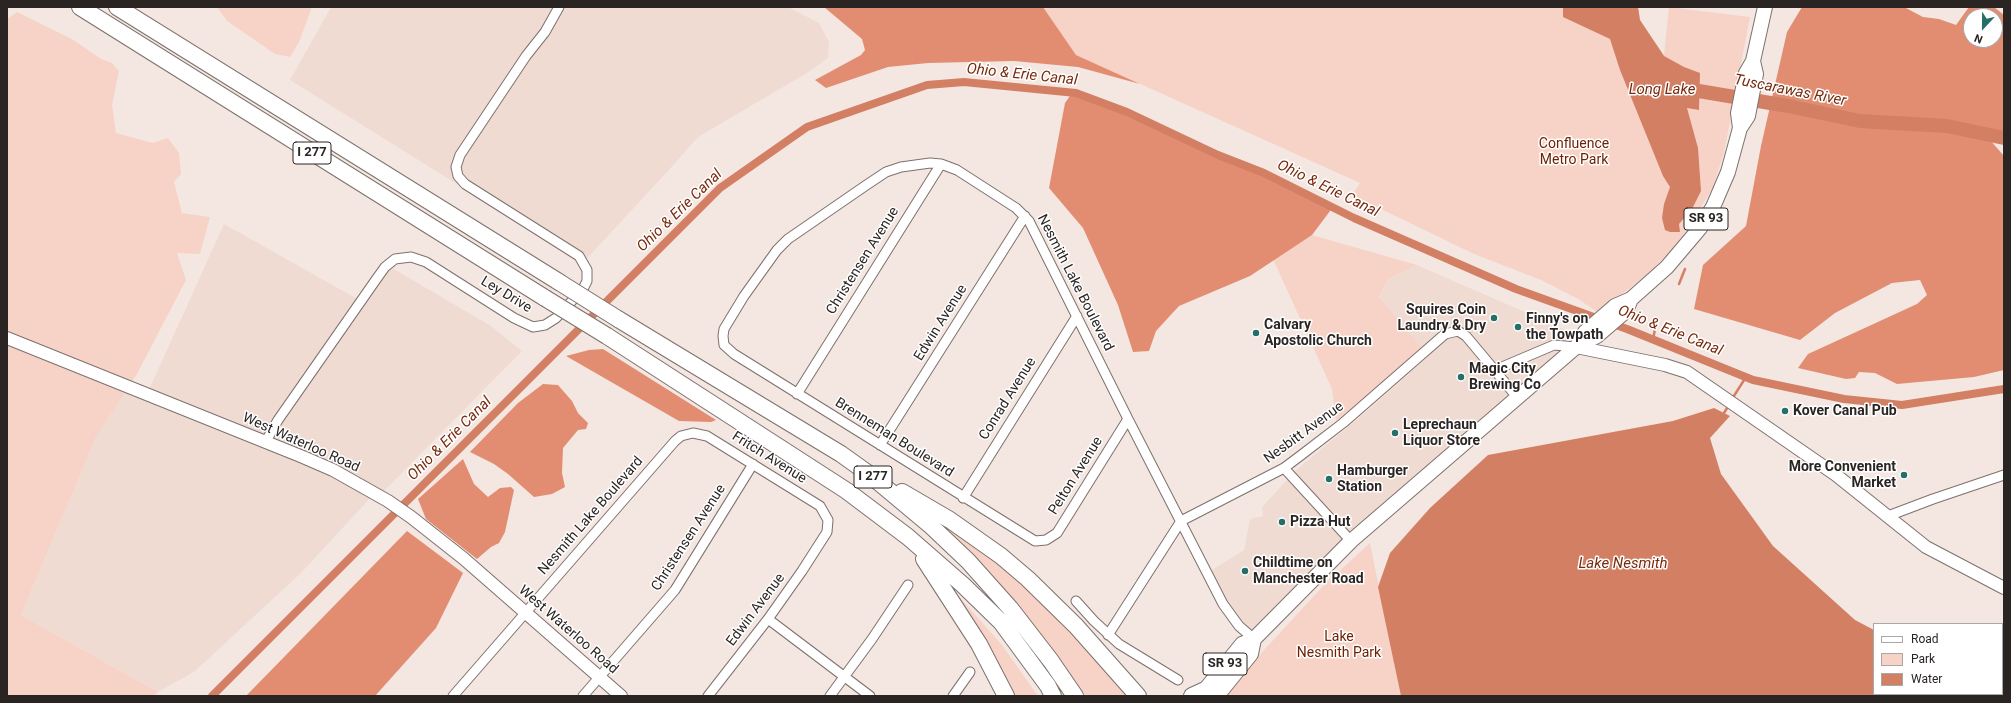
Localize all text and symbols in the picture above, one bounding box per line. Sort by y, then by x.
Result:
north arrow [1963,8,2003,48]
text: N [1973,31,1985,46]
water label: Ohio & Erie Canal [966,60,1078,90]
water label: Tuscarawas River [1732,71,1848,111]
water label: Long Lake [1629,81,1695,99]
park label: Confluence Metro Park [1539,136,1609,168]
road number: I 277 [293,142,331,164]
water label: Ohio & Erie Canal [1274,157,1382,221]
water label: Ohio & Erie Canal [634,166,726,256]
street label: Christensen Avenue [823,204,903,318]
road number: SR 93 [1684,208,1728,230]
street label: Nesmith Lake Boulevard [1033,212,1117,354]
street label: Ley Drive [477,273,535,317]
street label: Edwin Avenue [911,282,971,364]
place label: Squires Coin Laundry & Dry [1398,302,1486,334]
water label: Ohio & Erie Canal [1615,302,1725,360]
place label: Finny's on the Towpath [1526,311,1603,344]
marker: Squires Coin Laundry & Dry [1489,313,1499,323]
place label: Calvary Apostolic Church [1264,317,1372,350]
marker: Finny's on the Towpath [1513,322,1523,332]
marker: Calvary Apostolic Church [1251,328,1261,338]
street label: Conrad Avenue [976,355,1040,443]
place label: Magic City Brewing Co [1469,361,1541,394]
marker: Magic City Brewing Co [1456,372,1466,382]
water label: Ohio & Erie Canal [404,393,496,485]
street label: Brenneman Boulevard [832,395,956,481]
street label: Nesbitt Avenue [1261,398,1347,468]
place label: Kover Canal Pub [1793,403,1897,419]
marker: Kover Canal Pub [1780,406,1790,416]
street label: West Waterloo Road [240,410,362,476]
place label: Leprechaun Liquor Store [1403,417,1480,450]
street label: Fritch Avenue [729,428,809,488]
marker: Leprechaun Liquor Store [1390,428,1400,438]
street label: Pelton Avenue [1045,434,1107,518]
street label: Nesmith Lake Boulevard [535,453,647,579]
place label: More Convenient Market [1789,459,1896,492]
place label: Hamburger Station [1337,463,1408,496]
road number: I 277 [854,466,892,488]
marker: More Convenient Market [1899,470,1909,480]
marker: Hamburger Station [1324,474,1334,484]
street label: Christensen Avenue [648,482,730,594]
place label: Pizza Hut [1290,514,1350,530]
marker: Pizza Hut [1277,517,1287,527]
place label: Childtime on Manchester Road [1253,555,1364,588]
water label: Lake Nesmith [1578,555,1668,573]
marker: Childtime on Manchester Road [1240,566,1250,576]
street label: Edwin Avenue [723,570,789,650]
street label: West Waterloo Road [515,582,621,678]
legend [1873,623,2003,695]
park label: Lake Nesmith Park [1297,629,1381,662]
text: Road [1911,632,1939,646]
text: Park [1911,652,1935,666]
road number: SR 93 [1203,653,1247,675]
text: Water [1911,672,1942,686]

